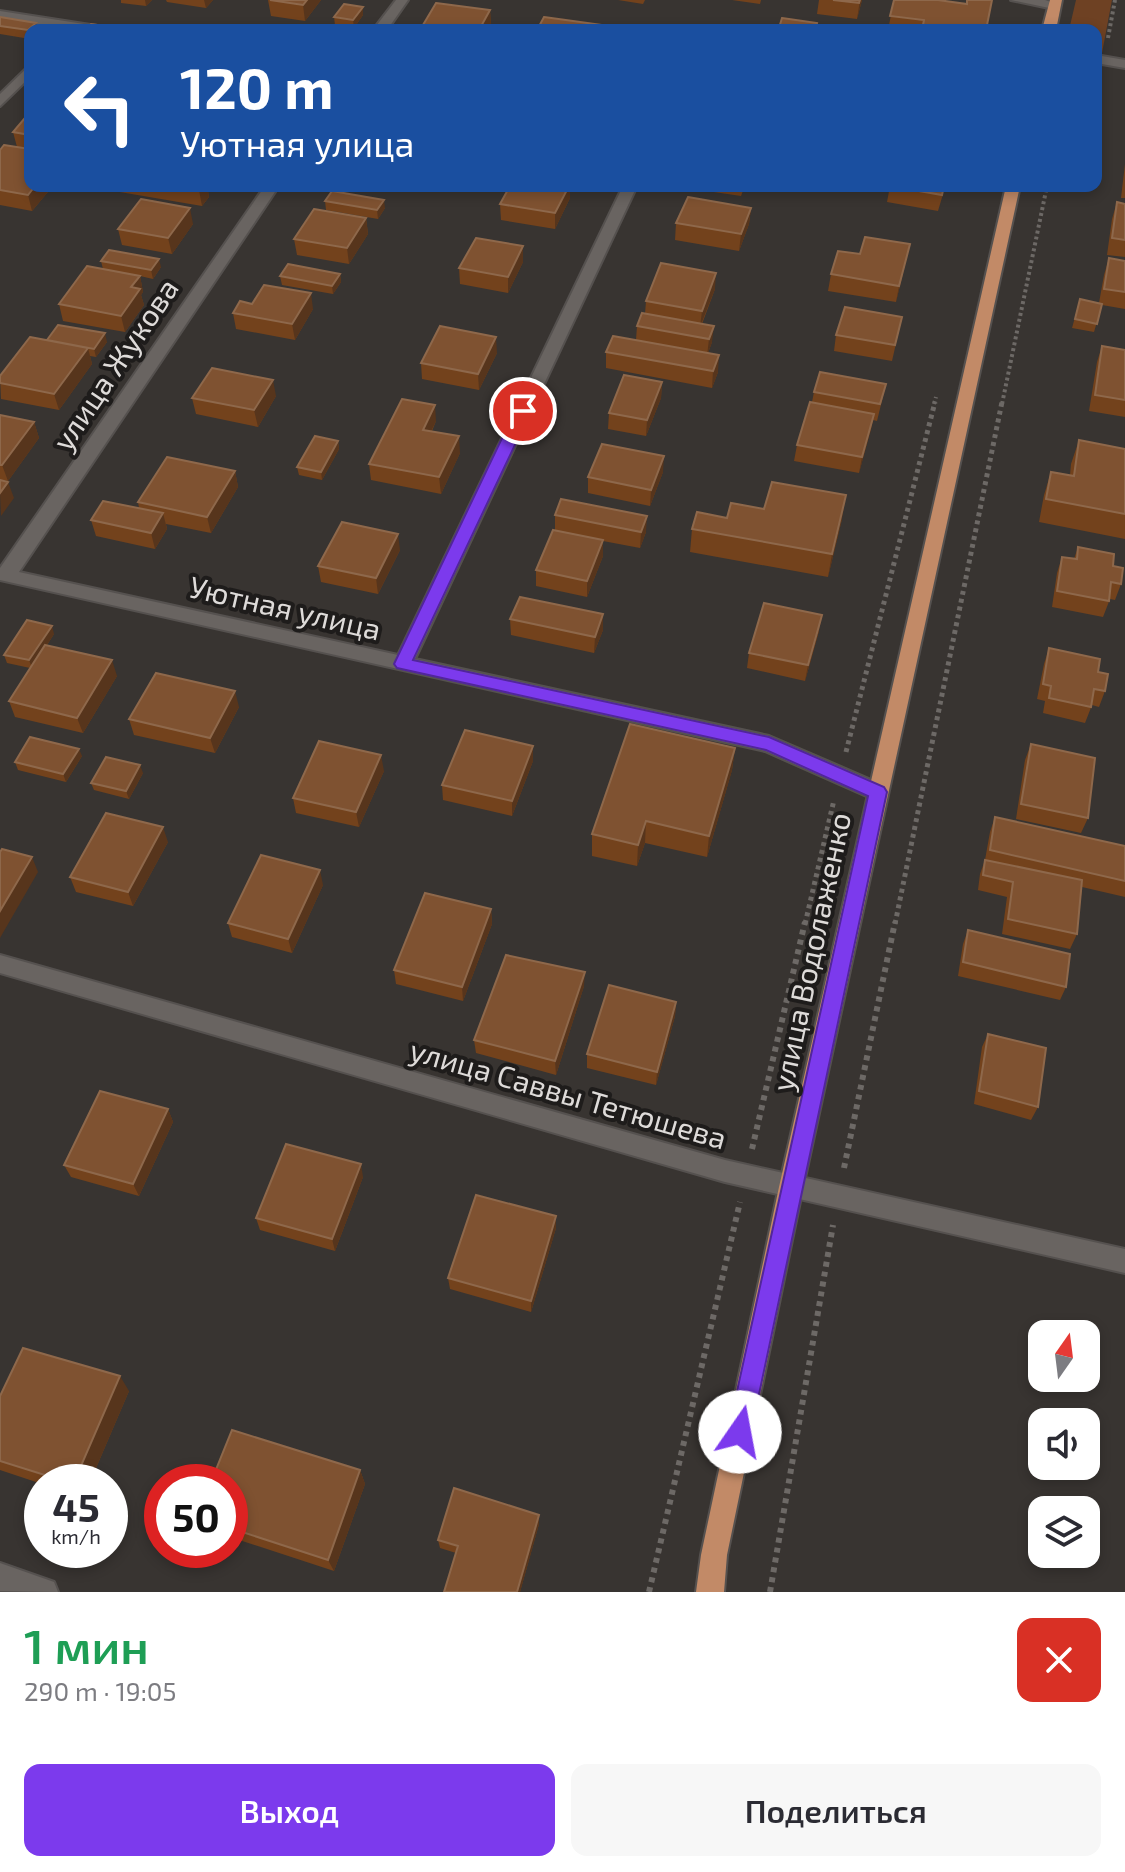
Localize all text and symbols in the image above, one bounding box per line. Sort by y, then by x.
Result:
text: 120 m [180,53,334,120]
icon: left [48,56,152,160]
text: Уютная улица [180,121,414,164]
street label: улица Жукова [44,271,186,457]
pin [489,377,557,445]
icon: arrive [501,389,545,433]
street label: Уютная улица [186,568,385,648]
street label: улица Водолаженко [763,809,858,1094]
street label: улица Саввы Тетюшева [406,1031,731,1156]
north arrow [1028,1320,1100,1392]
map controls [1028,1320,1100,1568]
position arrow [698,1390,782,1474]
button: sound [1028,1408,1100,1480]
speed limit sign: 50 [144,1464,248,1568]
text: 45 [52,1482,100,1530]
button: layers [1028,1496,1100,1568]
text: km/h [51,1524,101,1548]
text: 1 мин [24,1616,149,1674]
button: close [1017,1618,1101,1702]
text: 290 m · 19:05 [24,1675,176,1706]
button: Выход [24,1764,555,1856]
button: Поделиться [571,1764,1101,1856]

